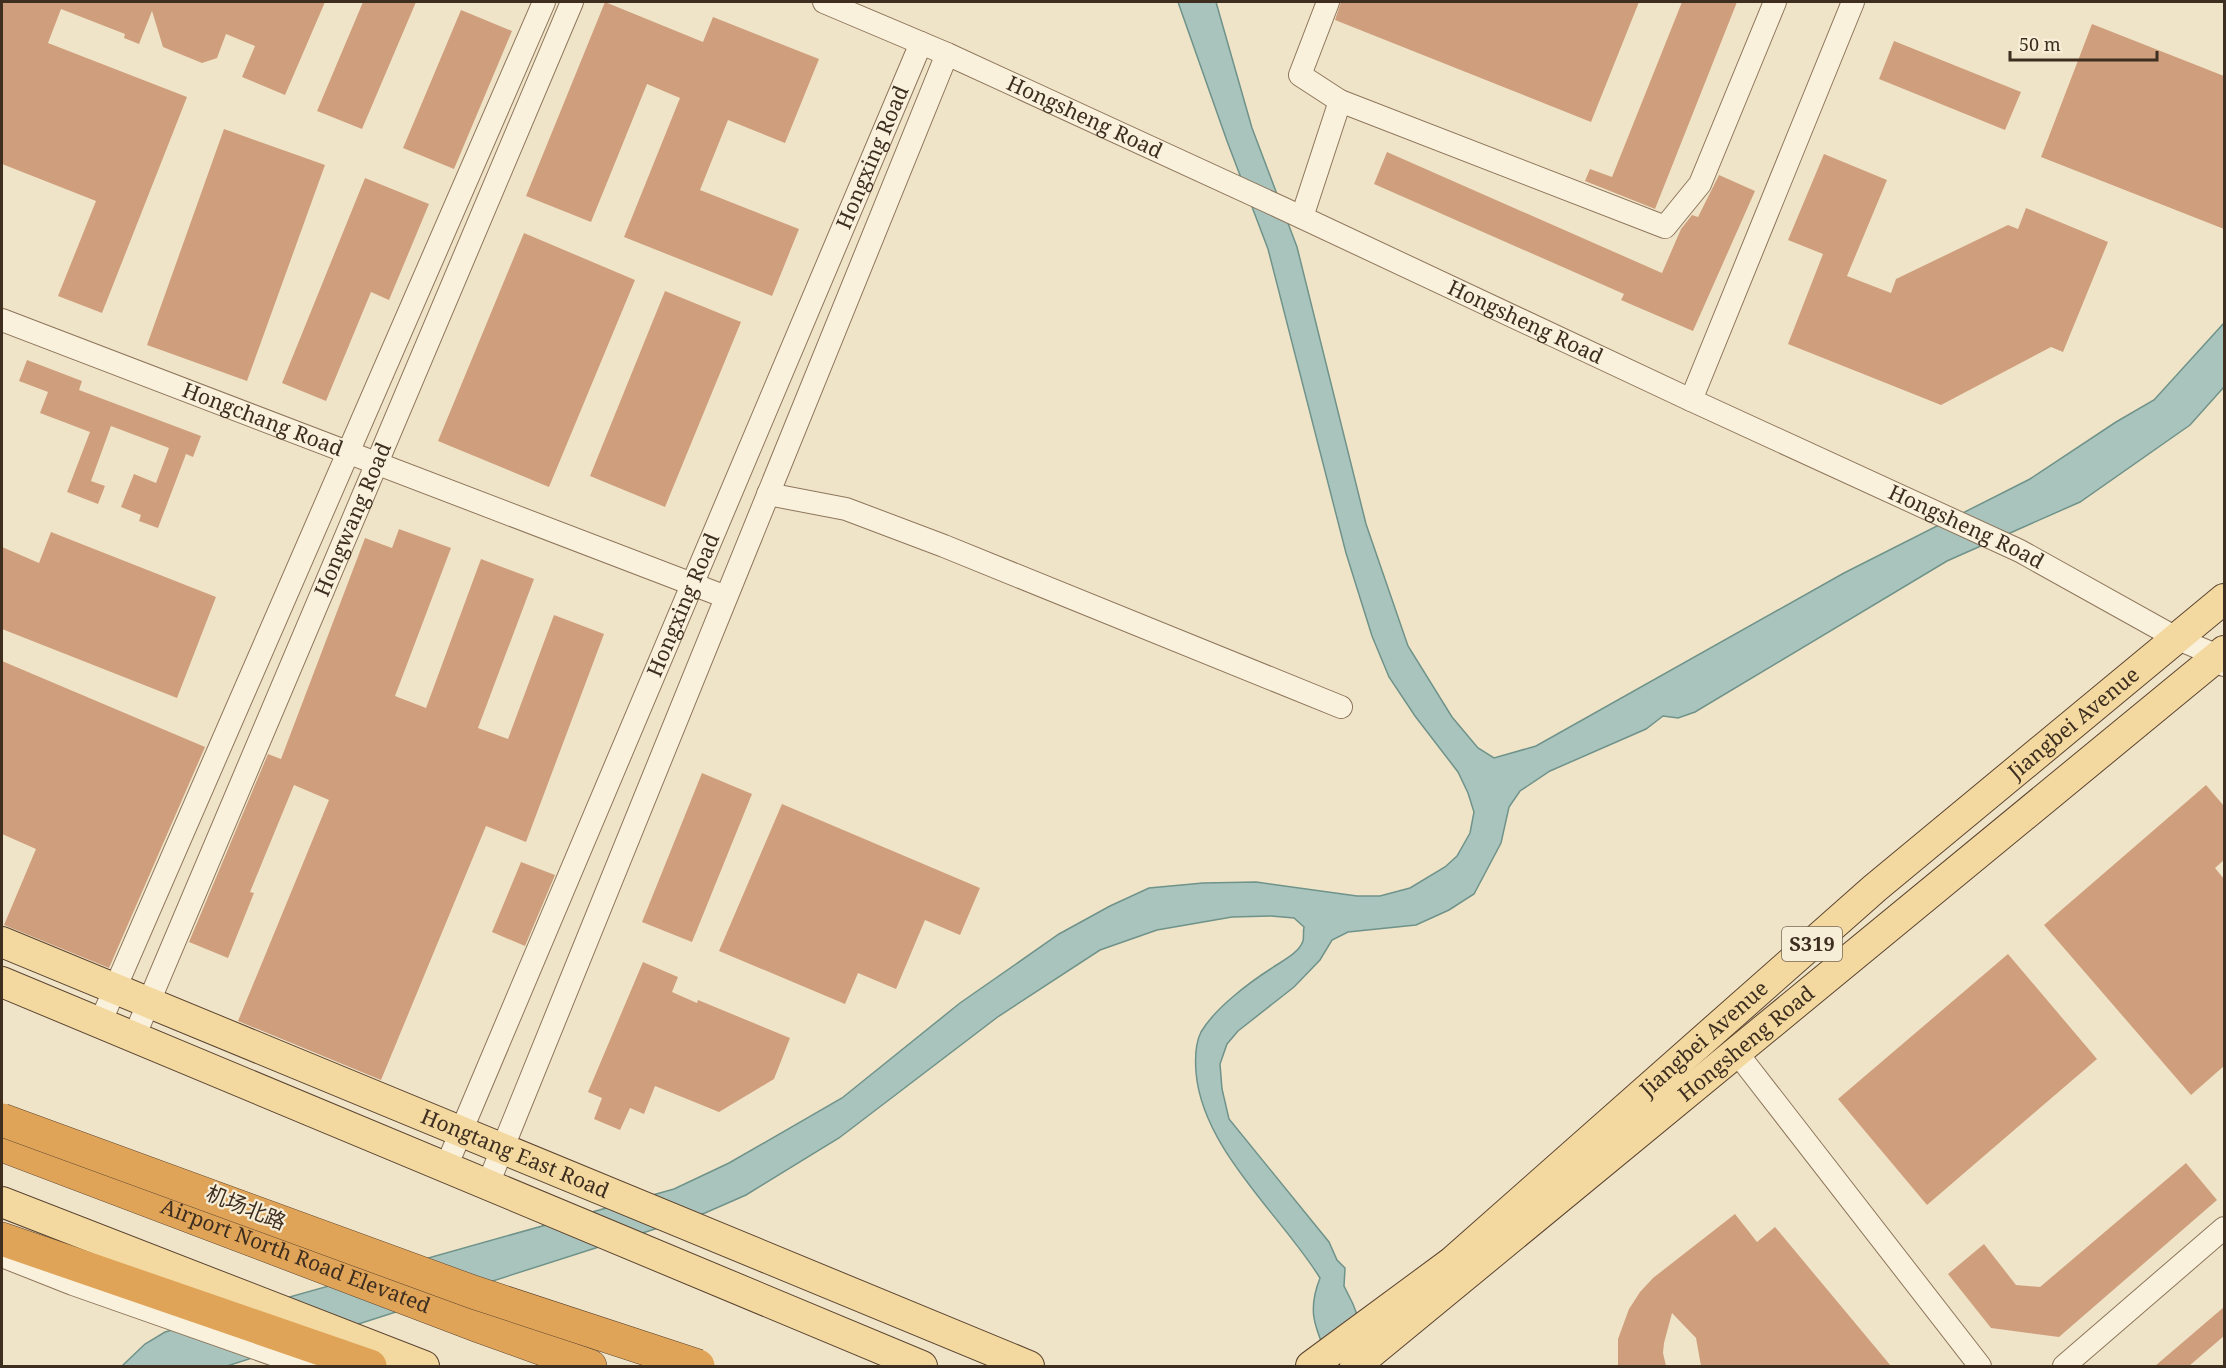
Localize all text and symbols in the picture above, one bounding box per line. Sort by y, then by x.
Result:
scale bar [2010,24,2157,62]
text: 50 m [2019,32,2061,56]
street label: Hongsheng Road [1003,68,1168,164]
street label: Hongxing Road [829,81,915,233]
street label: Hongsheng Road [1443,273,1608,370]
street label: Hongchang Road [178,375,347,462]
street label: Hongwang Road [307,438,397,600]
street label: Hongsheng Road [1884,478,2049,575]
street label: Hongxing Road [640,528,725,681]
street label: Jiangbei Avenue [2001,660,2145,786]
road number: S319 [1782,927,1842,961]
street label: Jiangbei Avenue [1633,974,1774,1103]
street label: Hongsheng Road [1672,979,1820,1107]
street label: Hongtang East Road [417,1102,614,1204]
street label: 机场北路 [202,1178,291,1236]
street label: Airport North Road Elevated [157,1192,435,1319]

